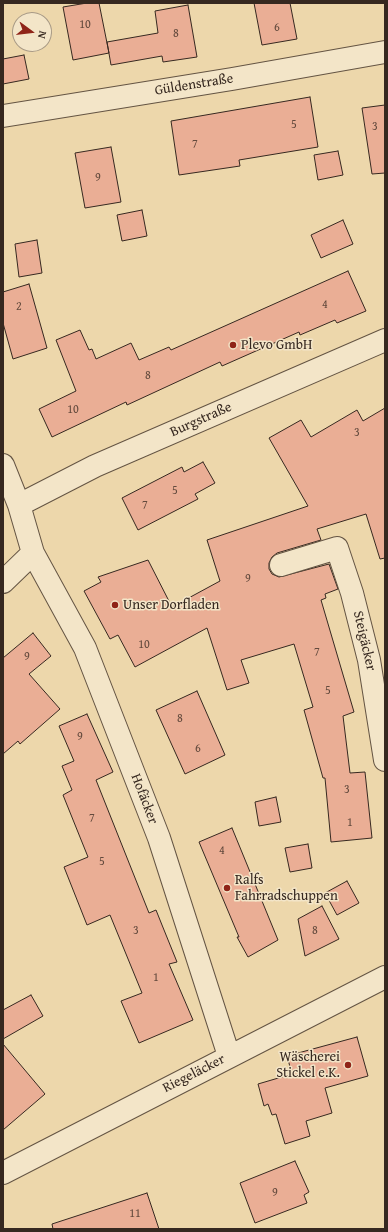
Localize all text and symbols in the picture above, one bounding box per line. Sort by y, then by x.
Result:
north arrow [12,12,52,52]
house number: 10 [79,18,91,32]
house number: 6 [274,21,280,35]
house number: 8 [173,27,179,41]
text: N [34,29,51,40]
street label: Güldenstraße [154,71,234,99]
house number: 5 [291,118,297,132]
house number: 3 [372,120,378,134]
house number: 7 [192,138,198,152]
house number: 9 [95,171,101,185]
house number: 4 [322,298,328,312]
house number: 2 [16,300,22,314]
place label: Plevo GmbH [241,337,312,353]
marker: Plevo GmbH [228,340,238,350]
house number: 8 [145,369,151,383]
street label: Burgstraße [168,399,234,441]
house number: 10 [67,403,79,417]
house number: 3 [354,426,360,440]
house number: 5 [172,484,178,498]
house number: 7 [142,499,148,513]
house number: 9 [245,572,251,586]
place label: Unser Dorfladen [123,597,219,613]
marker: Unser Dorfladen [110,600,120,610]
street label: Steigäcker [349,609,379,673]
house number: 10 [138,638,150,652]
house number: 7 [314,646,320,660]
house number: 9 [24,650,30,664]
house number: 5 [325,684,331,698]
house number: 8 [177,712,183,726]
house number: 9 [77,730,83,744]
house number: 6 [195,742,201,756]
street label: Hofäcker [127,771,161,827]
house number: 3 [344,783,350,797]
house number: 7 [89,812,95,826]
house number: 1 [347,816,353,830]
house number: 4 [219,844,225,858]
house number: 5 [99,855,105,869]
place label: Ralfs Fahrradschuppen [235,872,338,904]
marker: Ralfs Fahrradschuppen [222,883,232,893]
house number: 3 [133,924,139,938]
house number: 8 [312,924,318,938]
house number: 1 [153,971,159,985]
place label: Wäscherei Stickel e.K. [276,1049,340,1082]
street label: Riegeläcker [160,1051,228,1097]
marker: Wäscherei Stickel e.K. [343,1060,353,1070]
house number: 9 [272,1186,278,1200]
house number: 11 [129,1207,141,1221]

